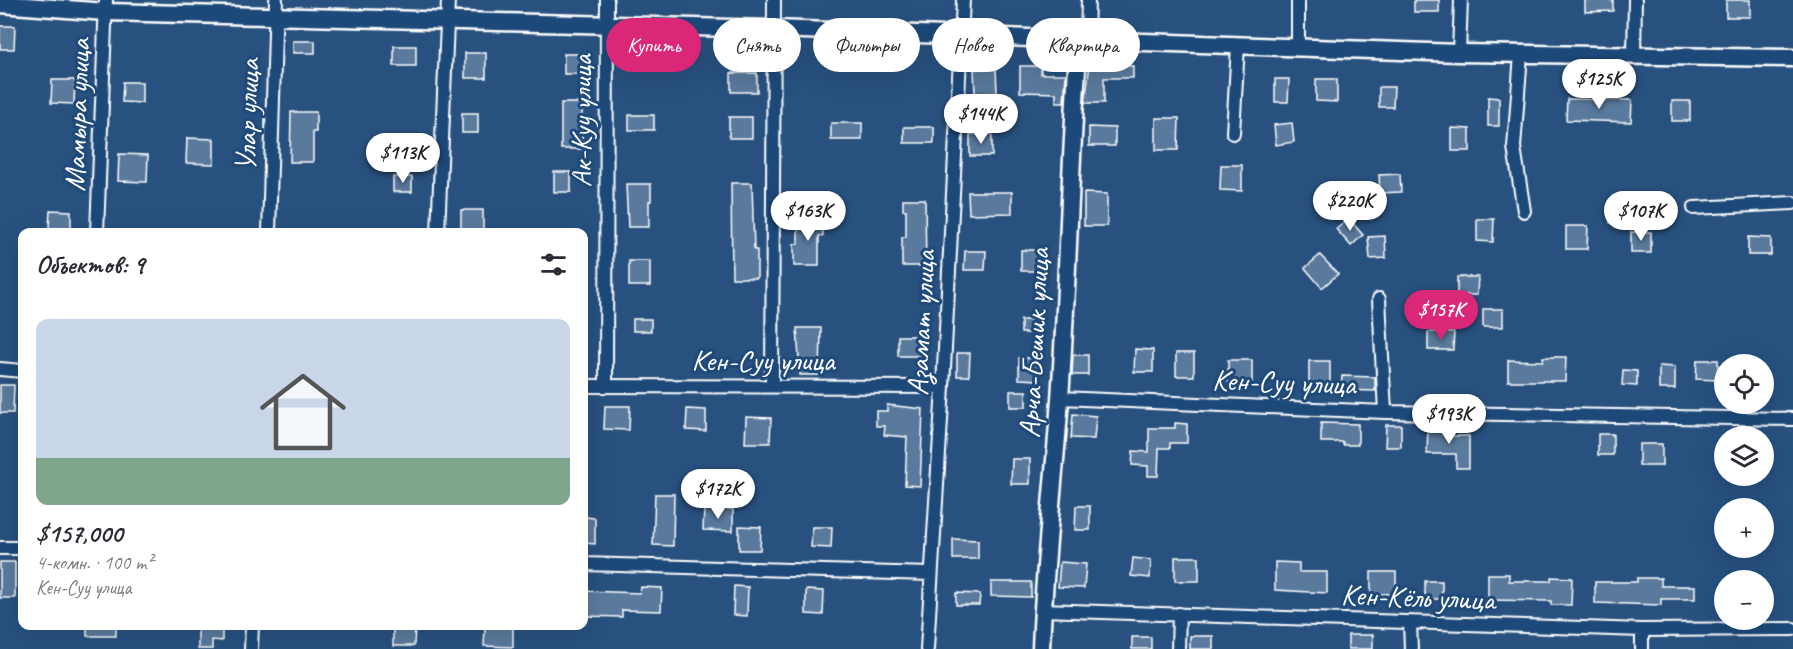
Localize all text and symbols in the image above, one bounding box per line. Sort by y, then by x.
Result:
chip: Купить [606,18,701,72]
chip: Снять [713,18,801,72]
chip: Фильтры [813,18,920,72]
chip: Новое [932,18,1014,72]
chip: Квартира [1026,18,1140,72]
street label: Мамыра улица [55,36,99,192]
street label: Ак-Куу улица [562,53,600,187]
street label: Улар улица [226,56,268,172]
pin: $125K [1557,59,1641,110]
text: $125K [1576,66,1622,91]
pin: $144K [939,94,1023,145]
text: $144K [958,101,1004,126]
pin: $113K [361,133,445,184]
text: $113K [380,140,426,165]
pin: $220K [1308,181,1392,232]
text: $220K [1327,188,1373,213]
pin: $163K [766,191,850,242]
pin: $107K [1599,191,1683,242]
text: $163K [785,198,831,223]
text: $107K [1618,198,1664,223]
street label: Арча-Бешик улица [1010,245,1058,439]
street label: Азамат улица [898,247,944,397]
text: Объектов: 9 [36,248,144,281]
icon: filters [537,248,570,281]
pin: $157K [1399,290,1483,341]
text: $157K [1418,297,1464,322]
street label: Кен-Суу улица [691,341,837,379]
map controls [1714,354,1774,630]
button: locate [1714,354,1774,414]
icon: home [249,358,357,466]
street label: Кен-Суу улица [1212,361,1358,404]
pin: $193K [1407,394,1491,445]
text: $193K [1426,401,1472,426]
button: layers [1714,426,1774,486]
pin: $172K [676,469,760,520]
text: $172K [695,476,741,501]
button: + [1714,498,1774,558]
text: $157,000 [36,517,123,550]
text: 4-комн. · 100 m² [36,550,153,575]
button: − [1714,570,1774,630]
text: Кен-Суу улица [36,575,132,600]
street label: Кен-Кёль улица [1340,575,1498,619]

